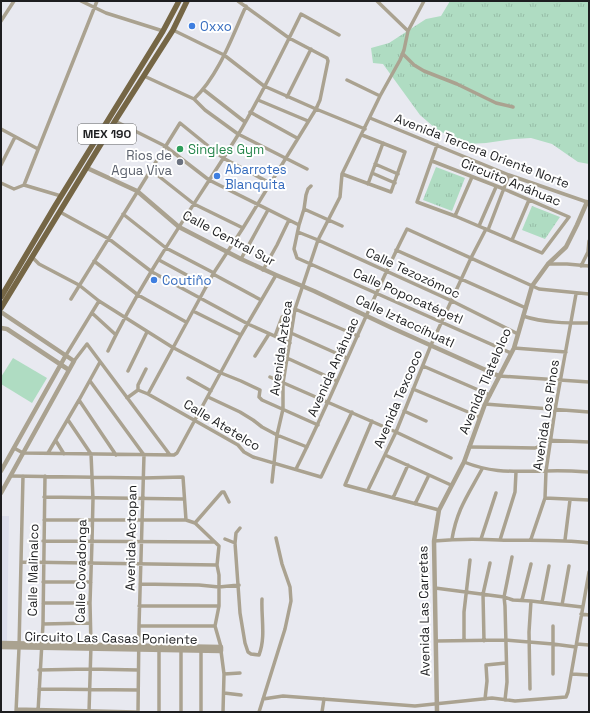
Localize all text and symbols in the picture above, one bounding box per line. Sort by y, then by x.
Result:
place label: Oxxo [200,18,232,35]
marker: Oxxo [187,21,197,31]
street label: Avenida Tercera Oriente Norte [392,110,572,192]
road number: MEX 190 [78,124,136,144]
place label: Singles Gym [188,141,264,158]
marker: Singles Gym [175,144,185,154]
place label: Rios de Agua Viva [111,147,173,179]
street label: Circuito Anáhuac [458,154,564,210]
marker: Rios de Agua Viva [175,157,185,167]
place label: Abarrotes Blanquita [225,161,287,193]
marker: Abarrotes Blanquita [212,171,222,181]
street label: Calle Central Sur [180,206,278,270]
street label: Calle Tezozómoc [363,244,463,302]
street label: Calle Popocatépetl [350,264,466,328]
place label: Coutiño [162,272,212,289]
marker: Coutiño [149,275,159,285]
street label: Calle Iztaccíhuatl [353,291,457,351]
street label: Avenida Azteca [266,299,296,397]
street label: Avenida Anáhuac [303,314,363,419]
street label: Avenida Tlatelolco [455,325,515,437]
street label: Avenida Texcoco [370,347,426,451]
street label: Avenida Los Pinos [529,358,563,472]
street label: Calle Atetelco [180,395,264,455]
street label: Avenida Actopan [122,485,140,591]
street label: Calle Covadonga [72,519,90,623]
street label: Calle Malinalco [24,523,42,617]
street label: Avenida Las Carretas [414,545,434,676]
street label: Circuito Las Casas Poniente [24,628,198,648]

